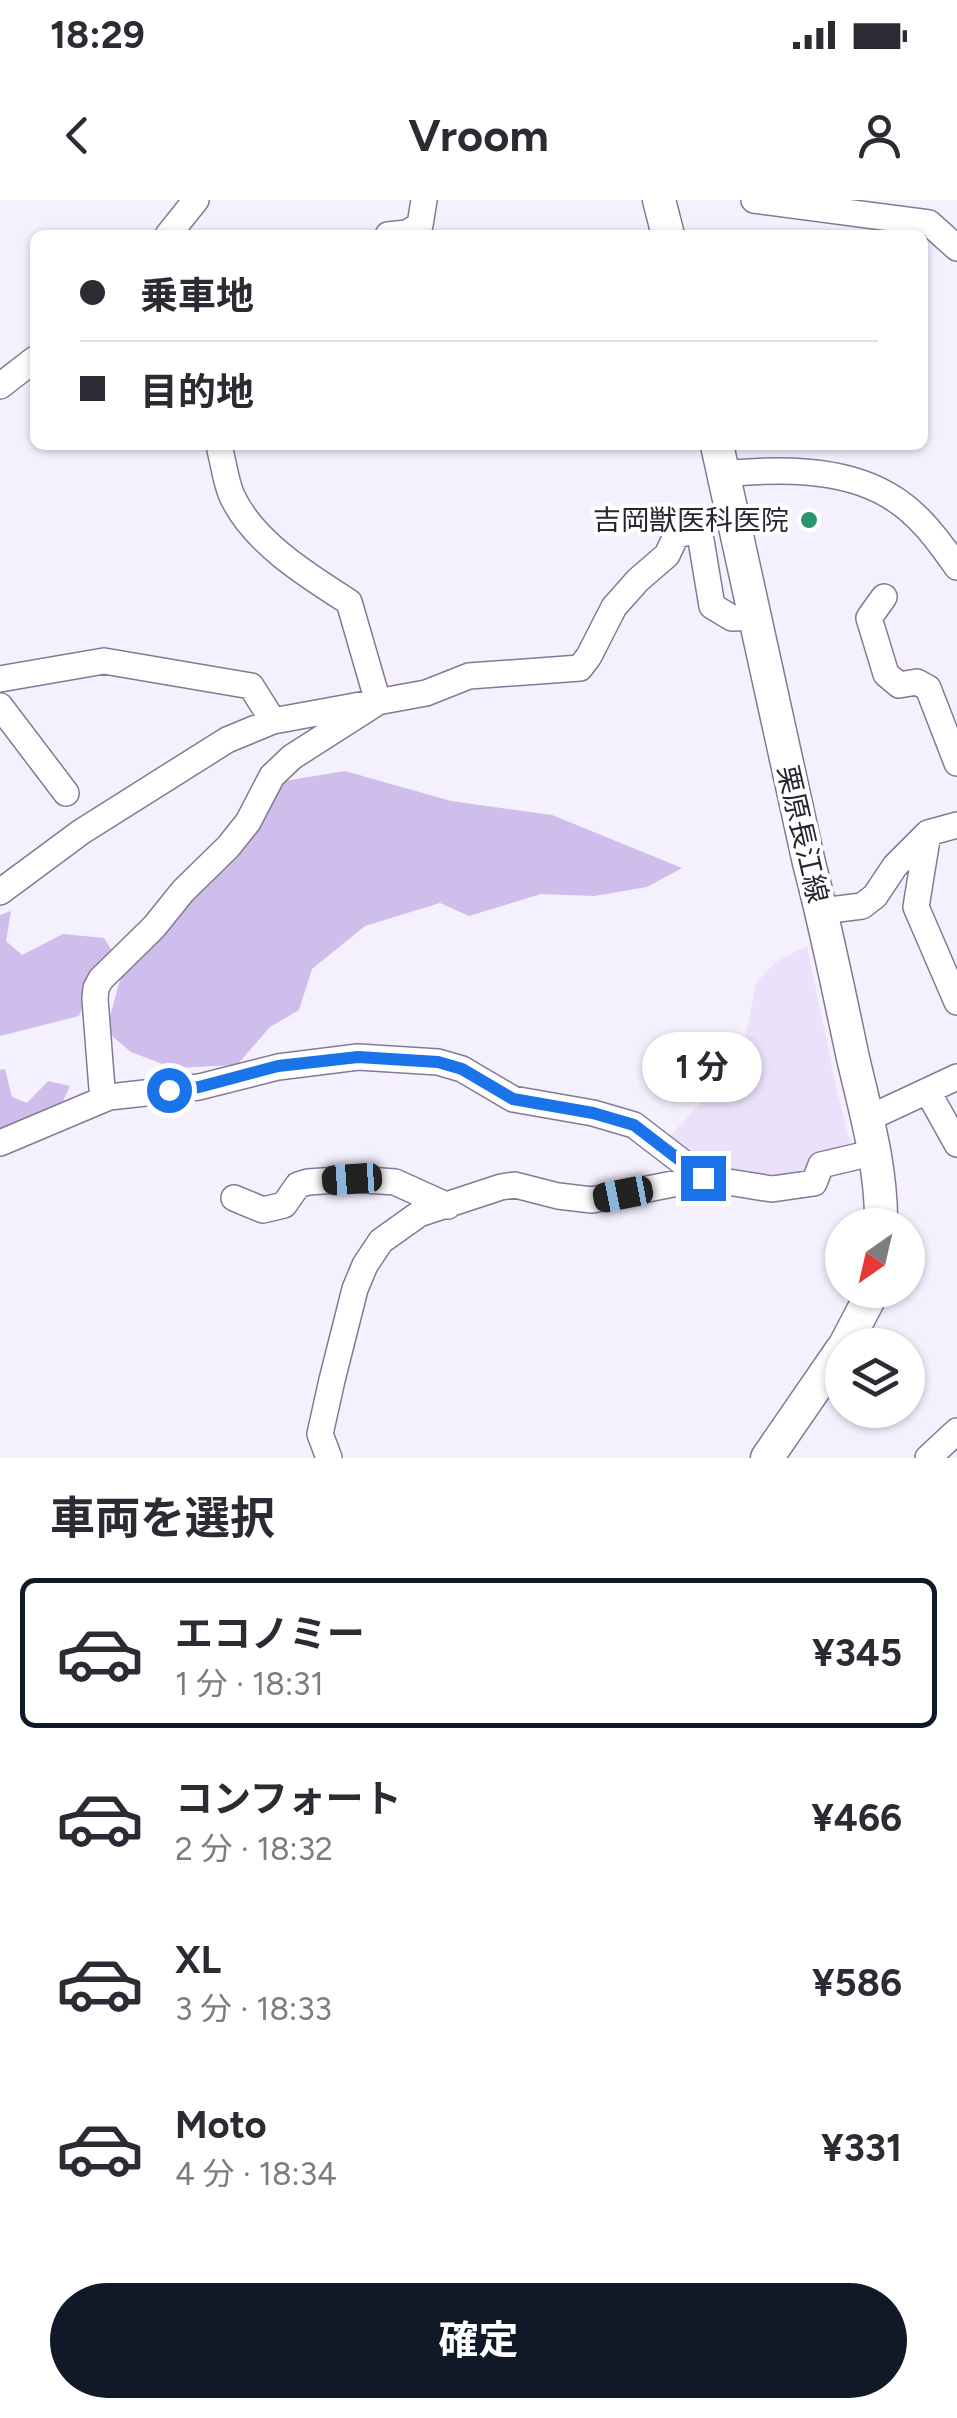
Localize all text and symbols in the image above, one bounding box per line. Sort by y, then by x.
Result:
text: 18:29 [50,12,145,58]
icon: back [50,108,105,163]
text: Vroom [408,108,549,162]
icon: person [852,108,907,163]
text: 乗車地 [140,273,254,319]
text: 目的地 [140,369,254,415]
place label: 吉岡獣医科医院 [593,503,789,537]
marker: 吉岡獣医科医院 [798,509,820,531]
street label: 栗原長江線 [771,762,835,906]
callout: 1 分 [643,1033,763,1103]
text: 1 分 [675,1048,729,1086]
route start [147,1068,192,1113]
route end [681,1156,726,1201]
car [321,1162,383,1196]
car [591,1174,655,1214]
north arrow [825,1208,925,1308]
map controls [825,1208,925,1428]
button: layers [825,1328,925,1428]
text: 車両を選択 [50,1491,275,1545]
icon: car [55,1608,145,1698]
text: エコノミー [175,1611,365,1657]
text: ¥345 [812,1630,902,1676]
text: 1 分 · 18:31 [175,1665,324,1703]
icon: car [55,1773,145,1863]
text: コンフォート [175,1776,402,1822]
text: ¥466 [811,1795,902,1841]
text: 2 分 · 18:32 [175,1830,333,1868]
text: XL [175,1937,221,1983]
icon: car [55,1938,145,2028]
text: ¥586 [812,1960,902,2006]
text: 3 分 · 18:33 [175,1990,332,2028]
text: Moto [175,2102,267,2148]
icon: car [55,2103,145,2193]
text: ¥331 [821,2125,902,2171]
text: 4 分 · 18:34 [175,2155,337,2193]
button: 確定 [50,2283,907,2398]

